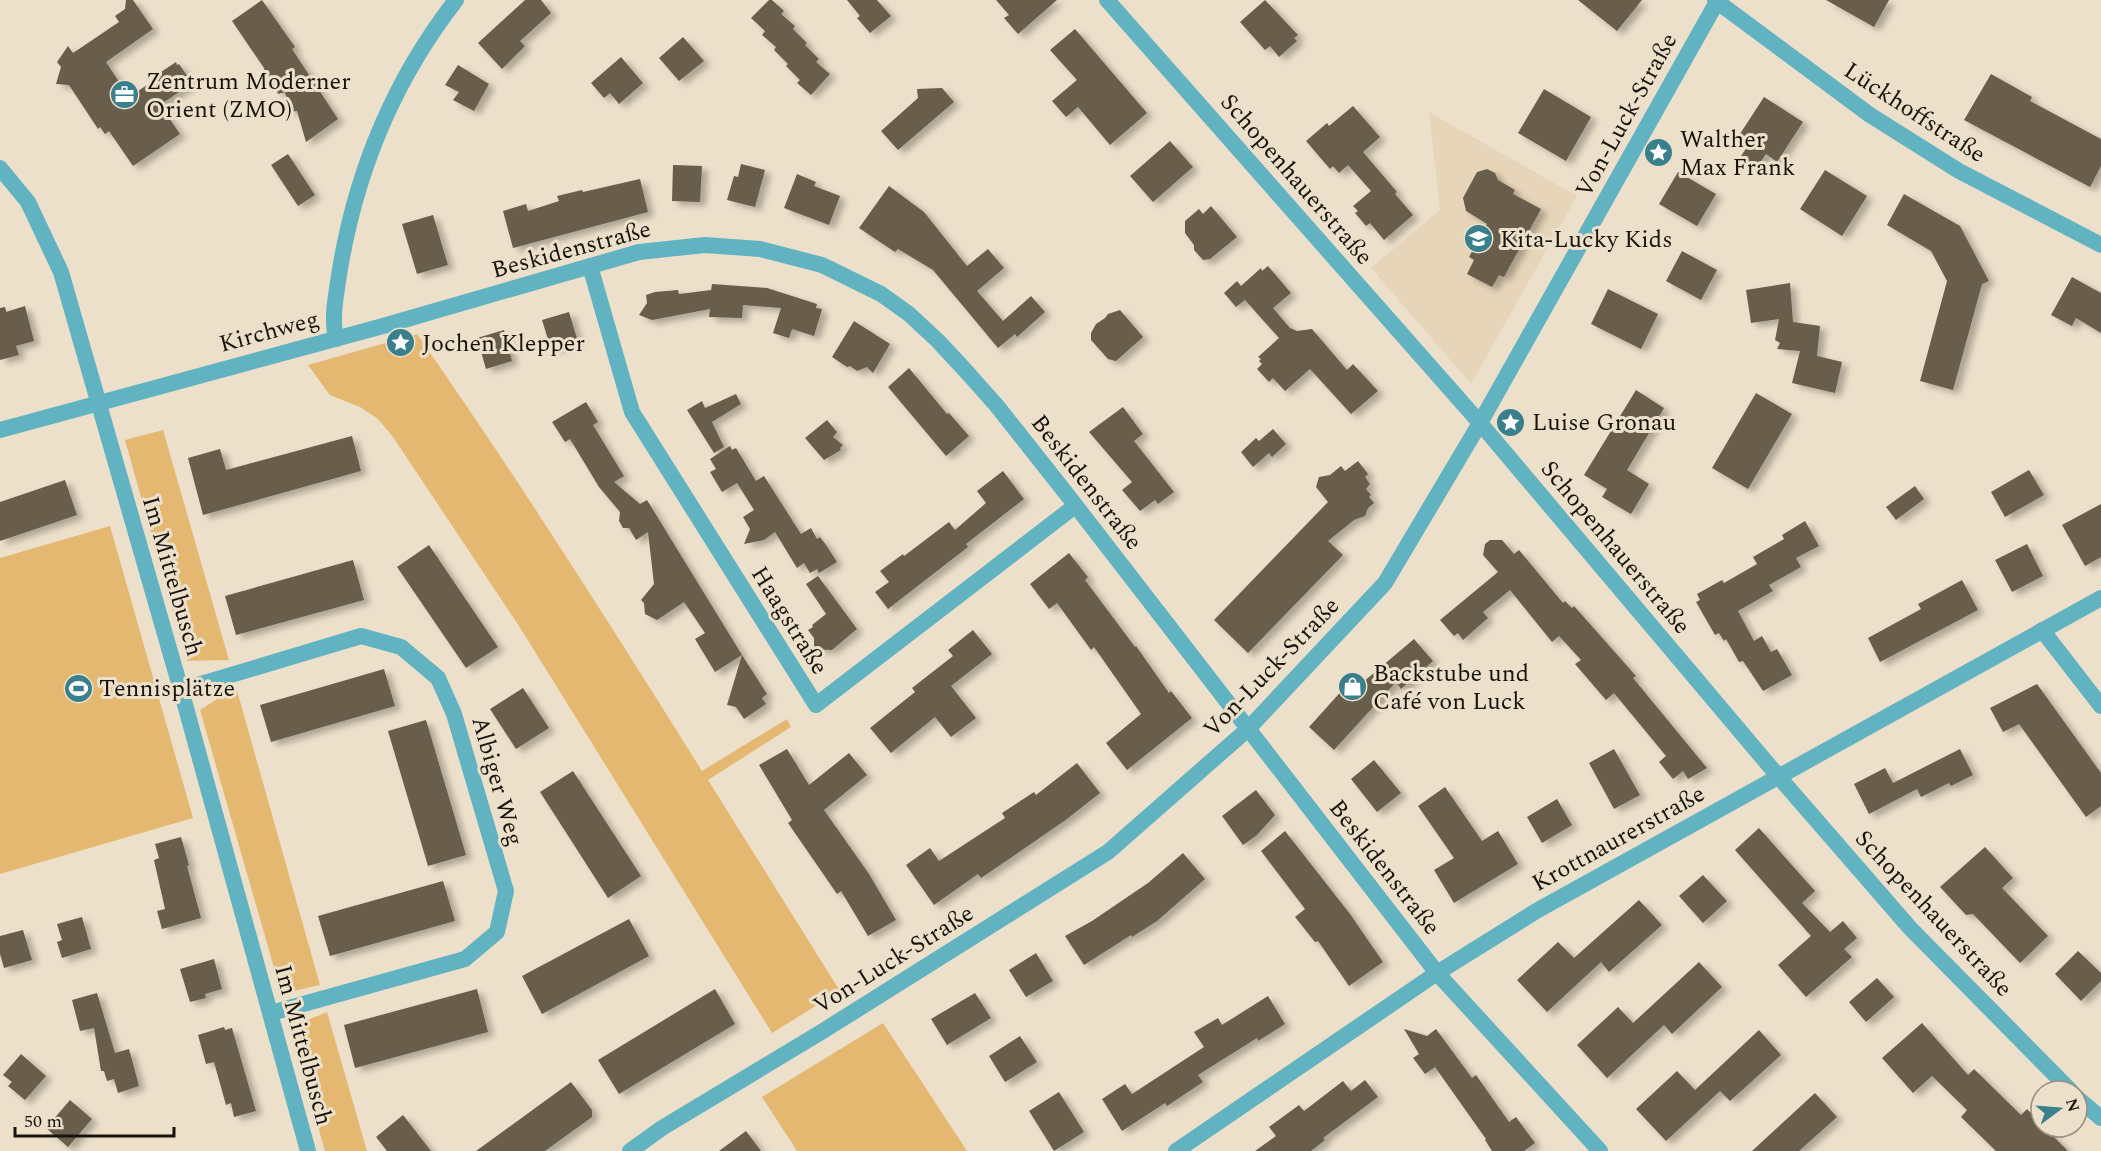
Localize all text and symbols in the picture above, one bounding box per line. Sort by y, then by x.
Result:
street label: Von-Luck-Straße [1567,27,1687,204]
street label: Lückhoffstraße [1836,53,1993,172]
place label: Zentrum Moderner Orient (ZMO) [146,64,351,128]
office icon: Zentrum Moderner Orient (ZMO) [109,79,141,111]
street label: Schopenhauerstraße [1211,86,1381,274]
place label: Walther Max Frank [1680,122,1795,186]
place icon: Walther Max Frank [1643,137,1675,169]
street label: Beskidenstraße [487,211,655,289]
place label: Kita-Lucky Kids [1500,222,1673,258]
school or university icon: Kita-Lucky Kids [1463,223,1495,255]
street label: Kirchweg [215,301,323,363]
place label: Jochen Klepper [422,326,585,362]
place icon: Jochen Klepper [385,327,417,359]
place label: Luise Gronau [1532,405,1676,441]
place icon: Luise Gronau [1495,406,1527,438]
street label: Beskidenstraße [1022,407,1151,558]
street label: Schopenhauerstraße [1532,453,1699,643]
street label: Im Mittelbusch [132,492,212,661]
street label: Haagstraße [742,559,837,682]
street label: Von-Luck-Straße [1195,589,1348,746]
place label: Backstube und Café von Luck [1373,656,1529,720]
place label: Tennisplätze [99,671,235,707]
shop icon: Backstube und Café von Luck [1336,671,1368,703]
sports icon: Tennisplätze [62,672,94,704]
street label: Albiger Weg [461,712,533,850]
street label: Krottnaurerstraße [1525,776,1712,901]
street label: Beskidenstraße [1320,792,1449,943]
street label: Schopenhauerstraße [1846,822,2021,1006]
street label: Von-Luck-Straße [806,896,981,1024]
street label: Im Mittelbusch [264,961,342,1130]
north arrow [2029,1079,2089,1139]
text: N [2059,1096,2086,1115]
scale bar [15,1100,174,1138]
text: 50 m [24,1108,62,1135]

